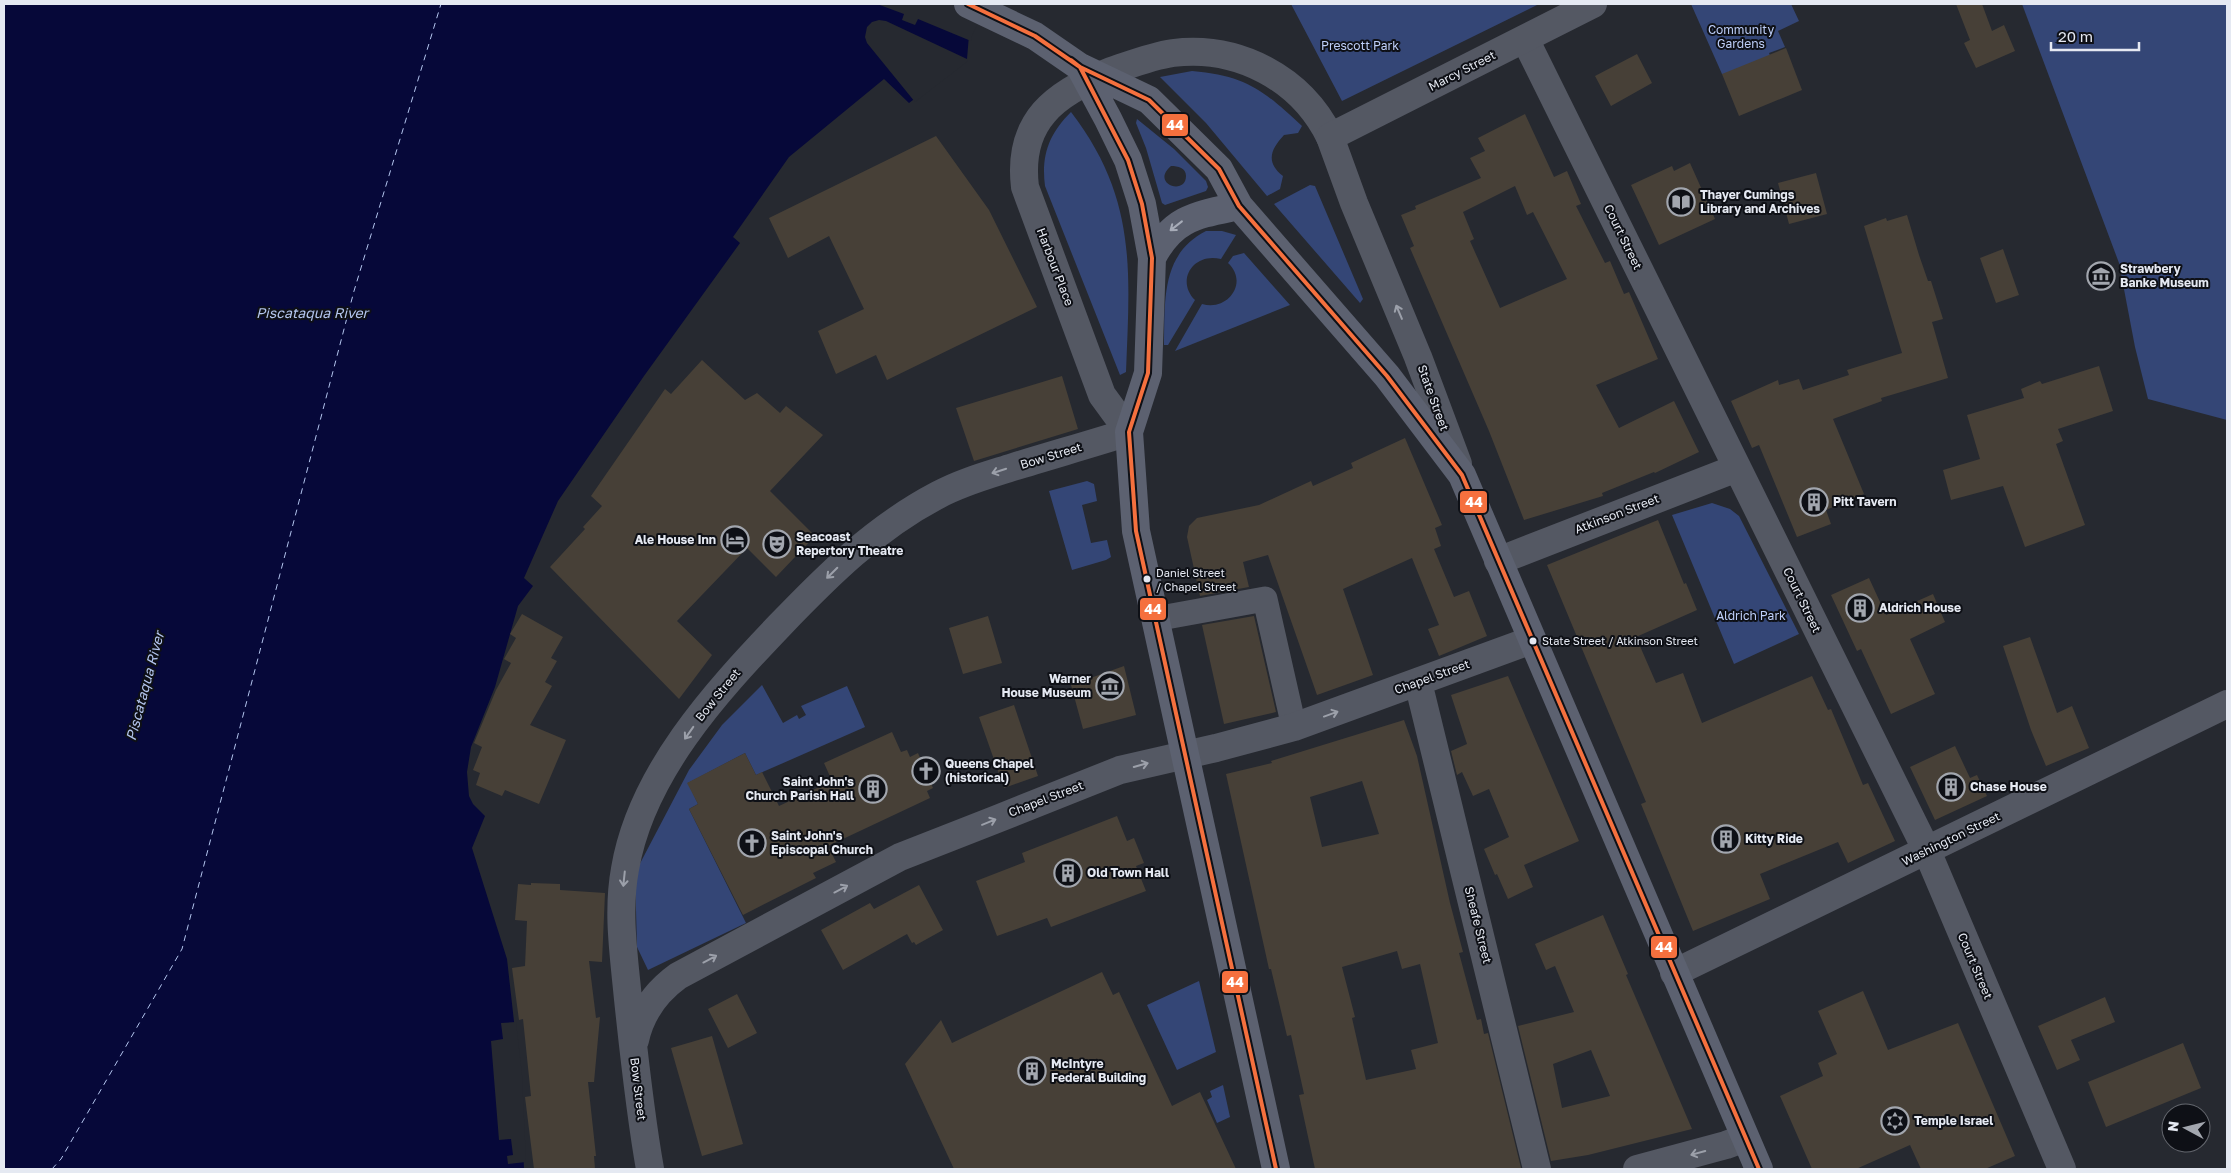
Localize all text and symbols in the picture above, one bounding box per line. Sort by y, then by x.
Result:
scale bar [2051,20,2138,52]
park label: Community Gardens [1708,22,1774,51]
text: 20 m [2058,27,2093,45]
park label: Prescott Park [1321,38,1399,53]
street label: Marcy Street [1426,47,1498,94]
line badge: 44 [1161,113,1189,137]
text: 44 [1166,116,1184,133]
library icon: Thayer Cumings Library and Archives [1666,187,1696,217]
place label: Thayer Cumings Library and Archives [1700,187,1820,216]
street label: Court Street [1601,202,1646,272]
one-way arrow [1170,221,1183,232]
street label: Harbour Place [1034,226,1077,308]
museum icon: Strawbery Banke Museum [2086,261,2116,291]
place label: Strawbery Banke Museum [2120,261,2209,290]
water label: Piscataqua River [256,304,371,321]
one-way arrow [1394,305,1404,320]
street label: State Street [1415,363,1452,433]
street label: Bow Street [1018,439,1084,472]
one-way arrow [991,467,1007,477]
building icon: Pitt Tavern [1799,487,1829,517]
line badge: 44 [1459,490,1488,514]
street label: Atkinson Street [1572,490,1661,537]
text: 44 [1465,493,1483,510]
place label: Pitt Tavern [1833,494,1896,509]
hotel icon: Ale House Inn [720,525,750,555]
theatre icon: Seacoast Repertory Theatre [762,529,792,559]
place label: Seacoast Repertory Theatre [796,529,903,558]
place label: Ale House Inn [635,532,716,547]
street label: Court Street [1780,565,1825,635]
place label: Daniel Street / Chapel Street [1156,566,1236,593]
one-way arrow [826,567,838,579]
marker: Daniel Street / Chapel Street [1142,574,1152,584]
building icon: Aldrich House [1845,593,1875,623]
line badge: 44 [1139,597,1167,621]
text: 44 [1144,600,1162,617]
place label: Aldrich House [1879,600,1961,615]
park label: Aldrich Park [1716,608,1786,623]
water label: Piscataqua River [122,627,168,742]
place label: State Street / Atkinson Street [1542,634,1698,647]
marker: State Street / Atkinson Street [1528,636,1538,646]
street label: Chapel Street [1392,656,1472,697]
street label: Bow Street [692,665,743,724]
place label: Warner House Museum [1001,671,1091,700]
museum icon: Warner House Museum [1095,671,1125,701]
one-way arrow [1323,708,1339,718]
one-way arrow [684,725,694,739]
church icon: Queens Chapel (historical) [911,756,941,786]
place label: Queens Chapel (historical) [945,756,1034,785]
one-way arrow [1132,759,1148,769]
building icon: Chase House [1936,772,1966,802]
place label: Saint John's Church Parish Hall [746,774,854,803]
building icon: Saint John's Church Parish Hall [858,774,888,804]
street label: Chapel Street [1006,777,1086,820]
place label: Chase House [1970,779,2047,794]
street label: Washington Street [1899,808,2003,869]
one-way arrow [980,817,996,826]
building icon: Kitty Ride [1711,824,1741,854]
church icon: Saint John's Episcopal Church [737,828,767,858]
place label: Saint John's Episcopal Church [771,828,873,857]
place label: Kitty Ride [1745,831,1803,846]
building icon: Old Town Hall [1053,858,1083,888]
place label: Old Town Hall [1087,865,1169,880]
one-way arrow [619,871,629,887]
one-way arrow [833,884,848,893]
street label: Sheafe Street [1462,885,1495,965]
street label: Court Street [1955,930,1996,1002]
line badge: 44 [1650,935,1678,959]
text: 44 [1655,938,1673,955]
one-way arrow [702,954,717,964]
line badge: 44 [1221,970,1249,994]
text: 44 [1226,973,1244,990]
building icon: McIntyre Federal Building [1017,1056,1047,1086]
place label: McIntyre Federal Building [1051,1056,1146,1085]
street label: Bow Street [627,1057,650,1121]
north arrow [2161,1103,2211,1153]
synagogue icon: Temple Israel [1880,1106,1910,1136]
place label: Temple Israel [1914,1113,1993,1128]
text: N [2164,1120,2182,1133]
one-way arrow [1691,1148,1707,1158]

